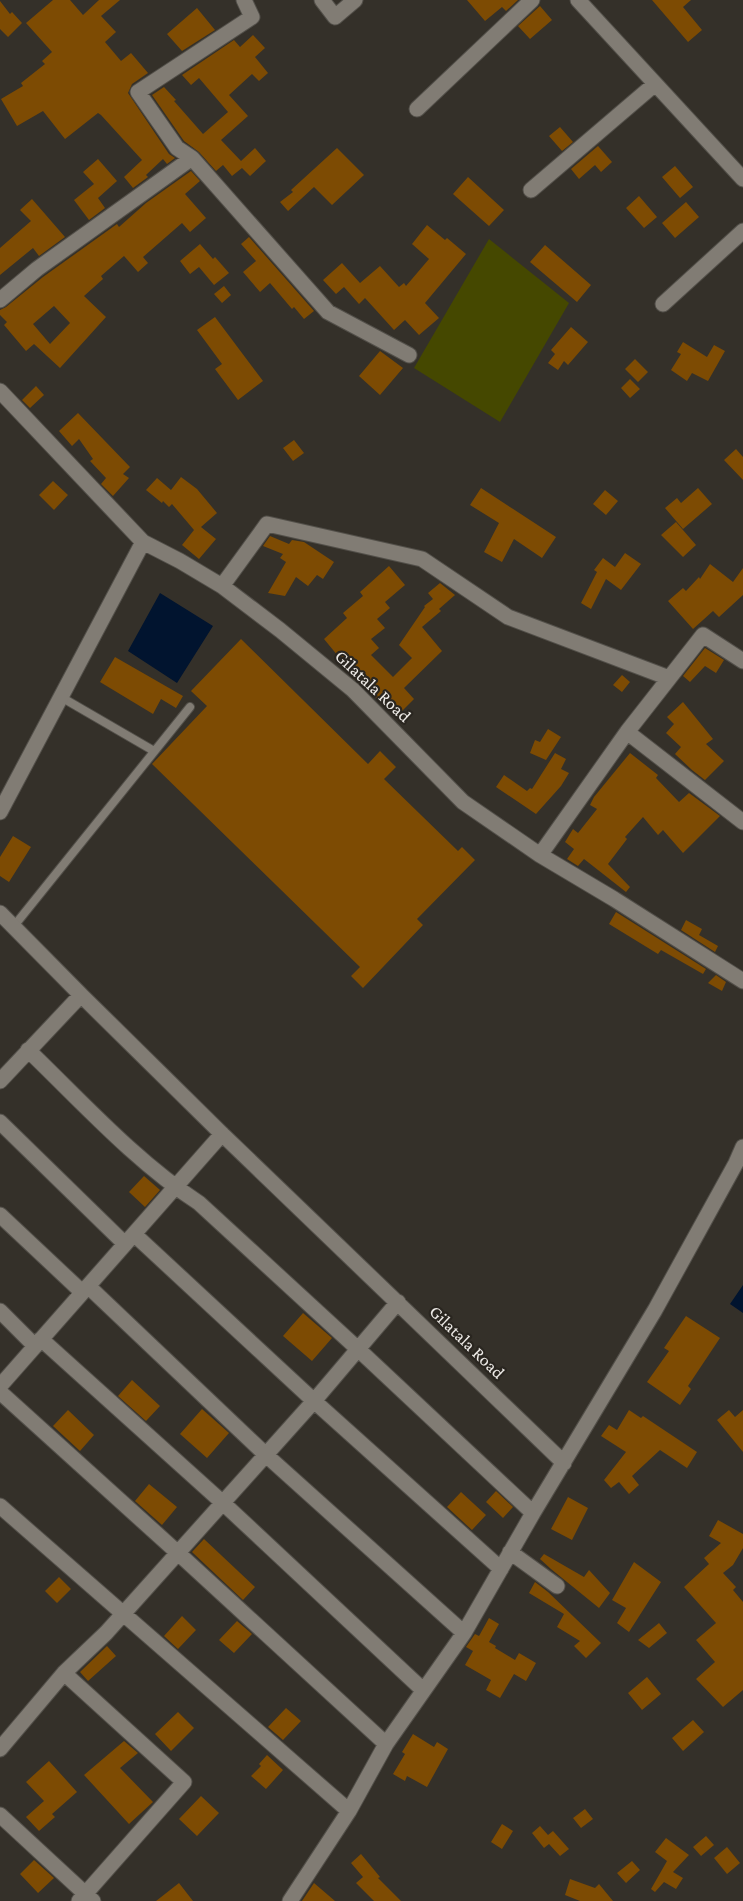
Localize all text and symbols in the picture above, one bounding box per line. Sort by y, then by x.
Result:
street label: Gilatala Road [331,646,415,727]
street label: Gilatala Road [425,1301,509,1383]

